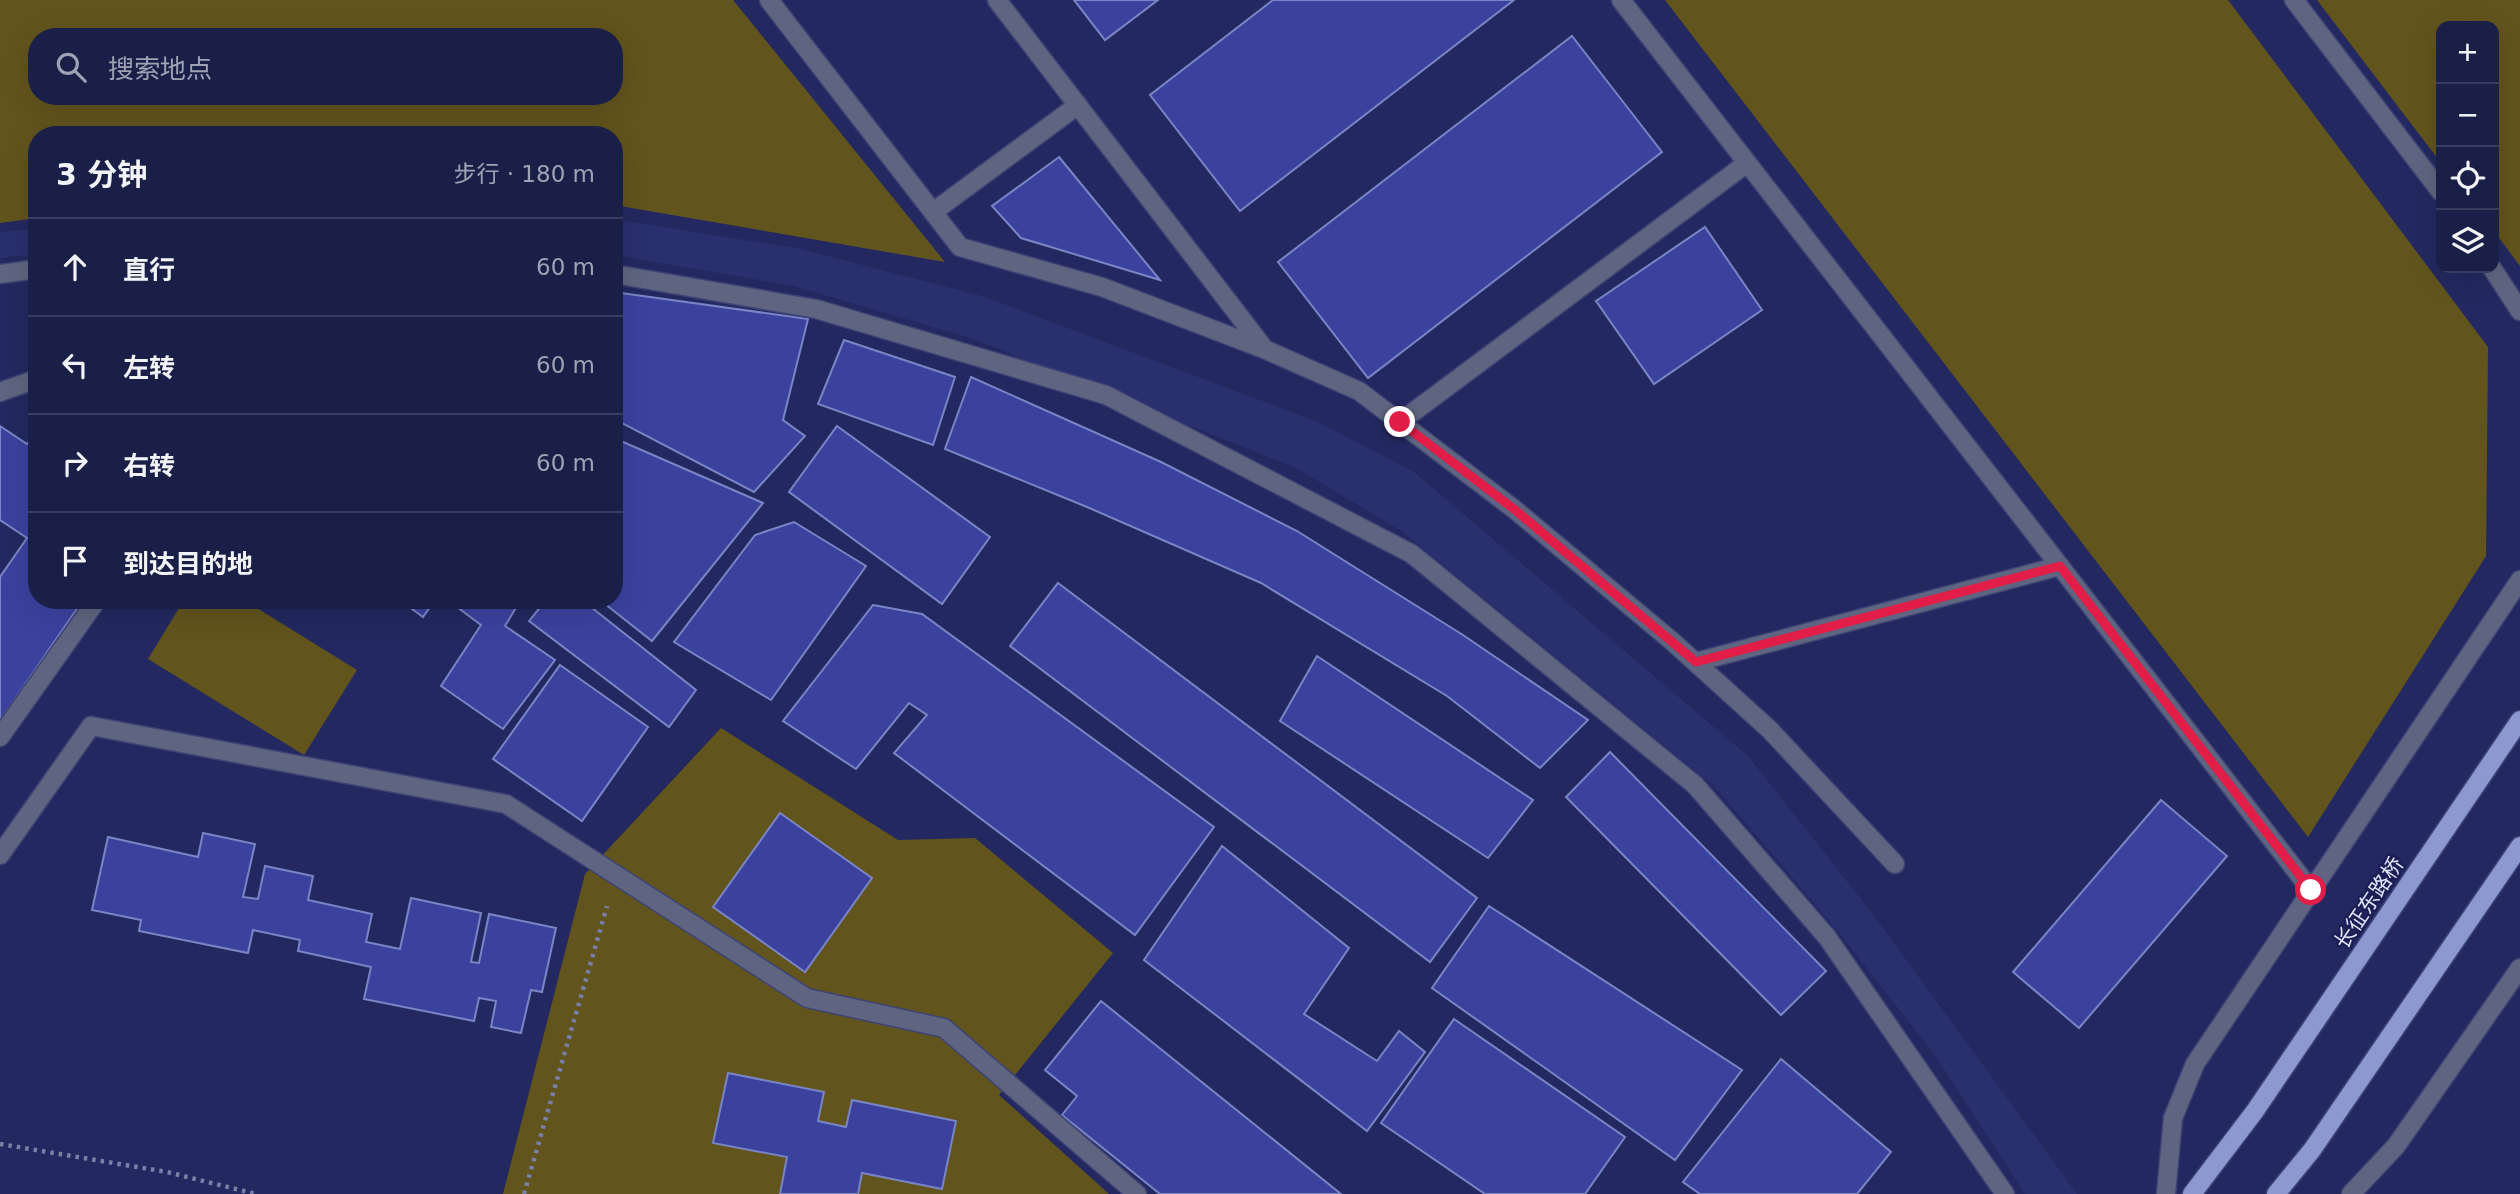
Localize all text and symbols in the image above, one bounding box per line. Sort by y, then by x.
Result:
map controls [2436,21,2499,273]
button: + [2436,21,2499,84]
search box [28,28,623,105]
icon: search [52,48,90,86]
text: 搜索地点 [108,54,212,84]
button: − [2436,84,2499,147]
button: locate [2436,147,2499,210]
text: 3 分钟 [56,157,147,192]
text: 步行 · 180 m [453,161,595,187]
button: layers [2436,210,2499,273]
icon: ahead [56,248,94,286]
text: 60 m [536,254,595,280]
text: 直行 [123,255,175,285]
icon: left [56,346,94,384]
text: 60 m [536,352,595,378]
text: 左转 [123,353,175,383]
route end [1384,406,1415,437]
icon: right [56,444,94,482]
text: 60 m [536,450,595,476]
text: 右转 [123,451,175,481]
icon: arrive [56,542,94,580]
text: 到达目的地 [123,549,253,579]
street label: 长征东路桥 [2330,853,2408,953]
route start [2295,874,2326,905]

